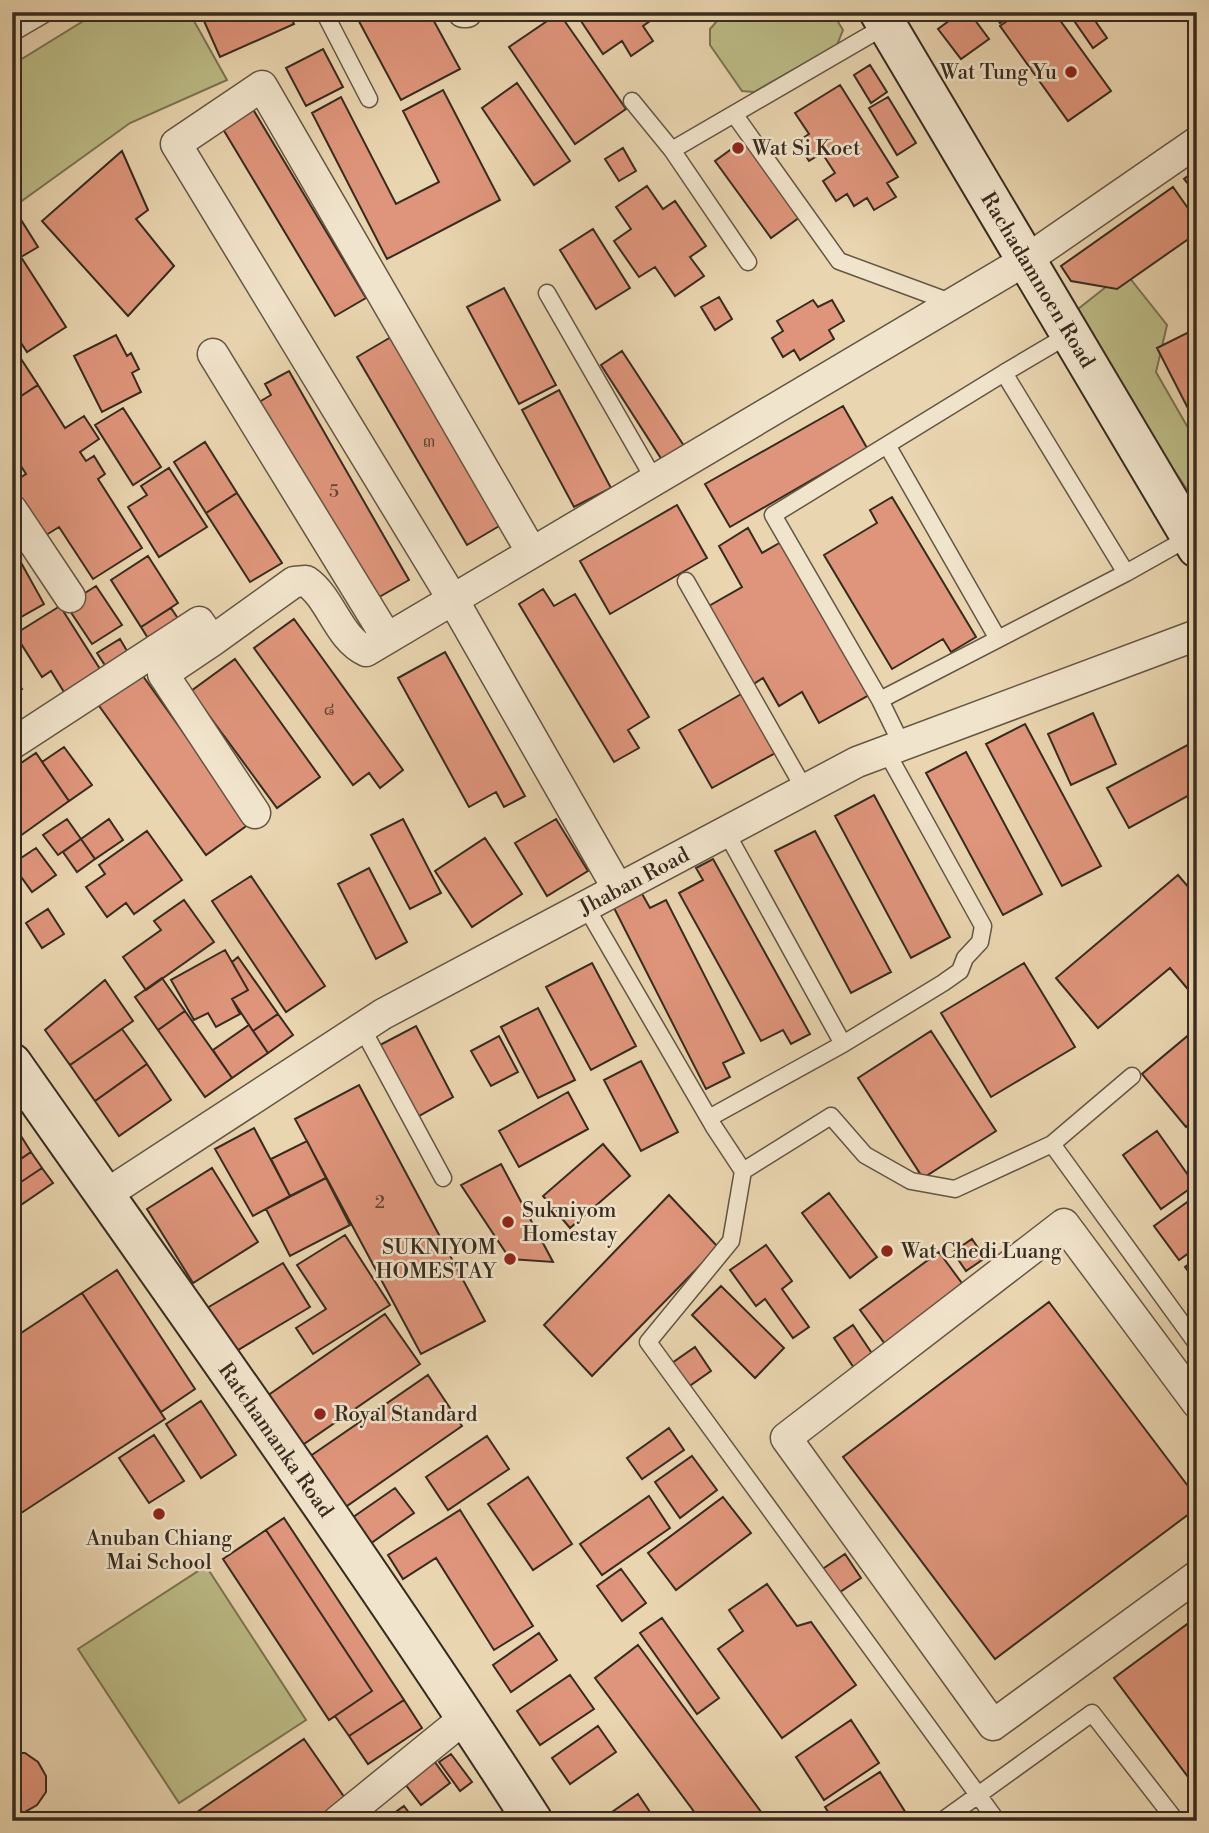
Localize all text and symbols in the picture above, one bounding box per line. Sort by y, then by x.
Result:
place label: Wat Tung Yu [939,60,1057,86]
marker: Wat Tung Yu [1063,64,1079,80]
place label: Wat Si Koet [751,136,861,162]
marker: Wat Si Koet [730,140,746,156]
street label: Rachadamnoen Road [974,188,1100,373]
house number: ๓ [423,430,435,453]
house number: 5 [329,480,339,503]
house number: ๘ [323,698,335,721]
street label: Jhaban Road [574,842,694,922]
house number: 2 [375,1191,385,1214]
place label: Sukniyom Homestay [522,1198,618,1248]
marker: Sukniyom Homestay [500,1214,516,1230]
place label: SUKNIYOM HOMESTAY [376,1235,497,1285]
place label: Wat Chedi Luang [900,1239,1062,1265]
marker: Wat Chedi Luang [879,1243,895,1259]
marker: SUKNIYOM HOMESTAY [502,1251,518,1267]
street label: Ratchamanka Road [212,1358,338,1523]
place label: Royal Standard [334,1402,477,1428]
marker: Royal Standard [312,1406,328,1422]
marker: Anuban Chiang Mai School [151,1506,167,1522]
place label: Anuban Chiang Mai School [85,1526,232,1576]

